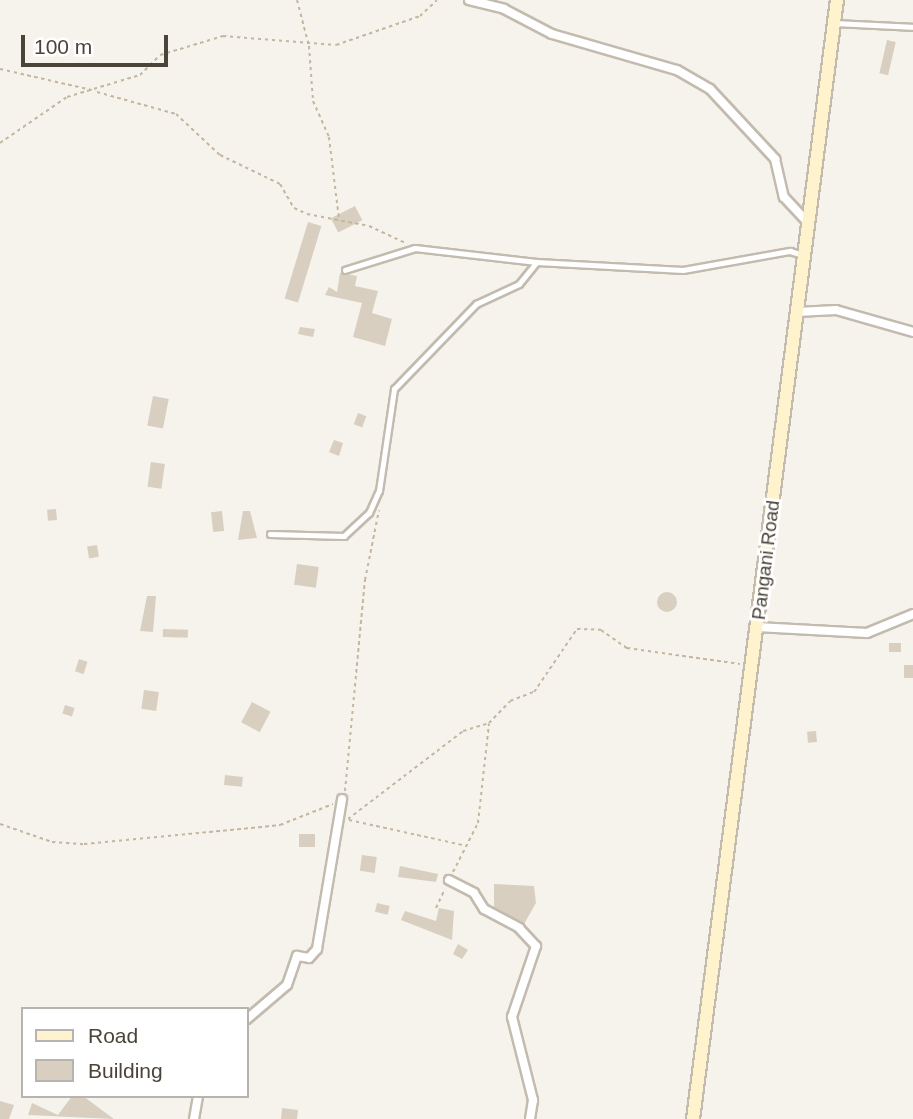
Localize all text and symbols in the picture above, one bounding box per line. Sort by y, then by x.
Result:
scale bar [24,21,172,65]
text: 100 m [34,35,92,58]
street label: Pangani Road [747,499,785,621]
legend [21,1007,248,1098]
text: Road [88,1024,138,1047]
text: Building [88,1059,163,1082]

